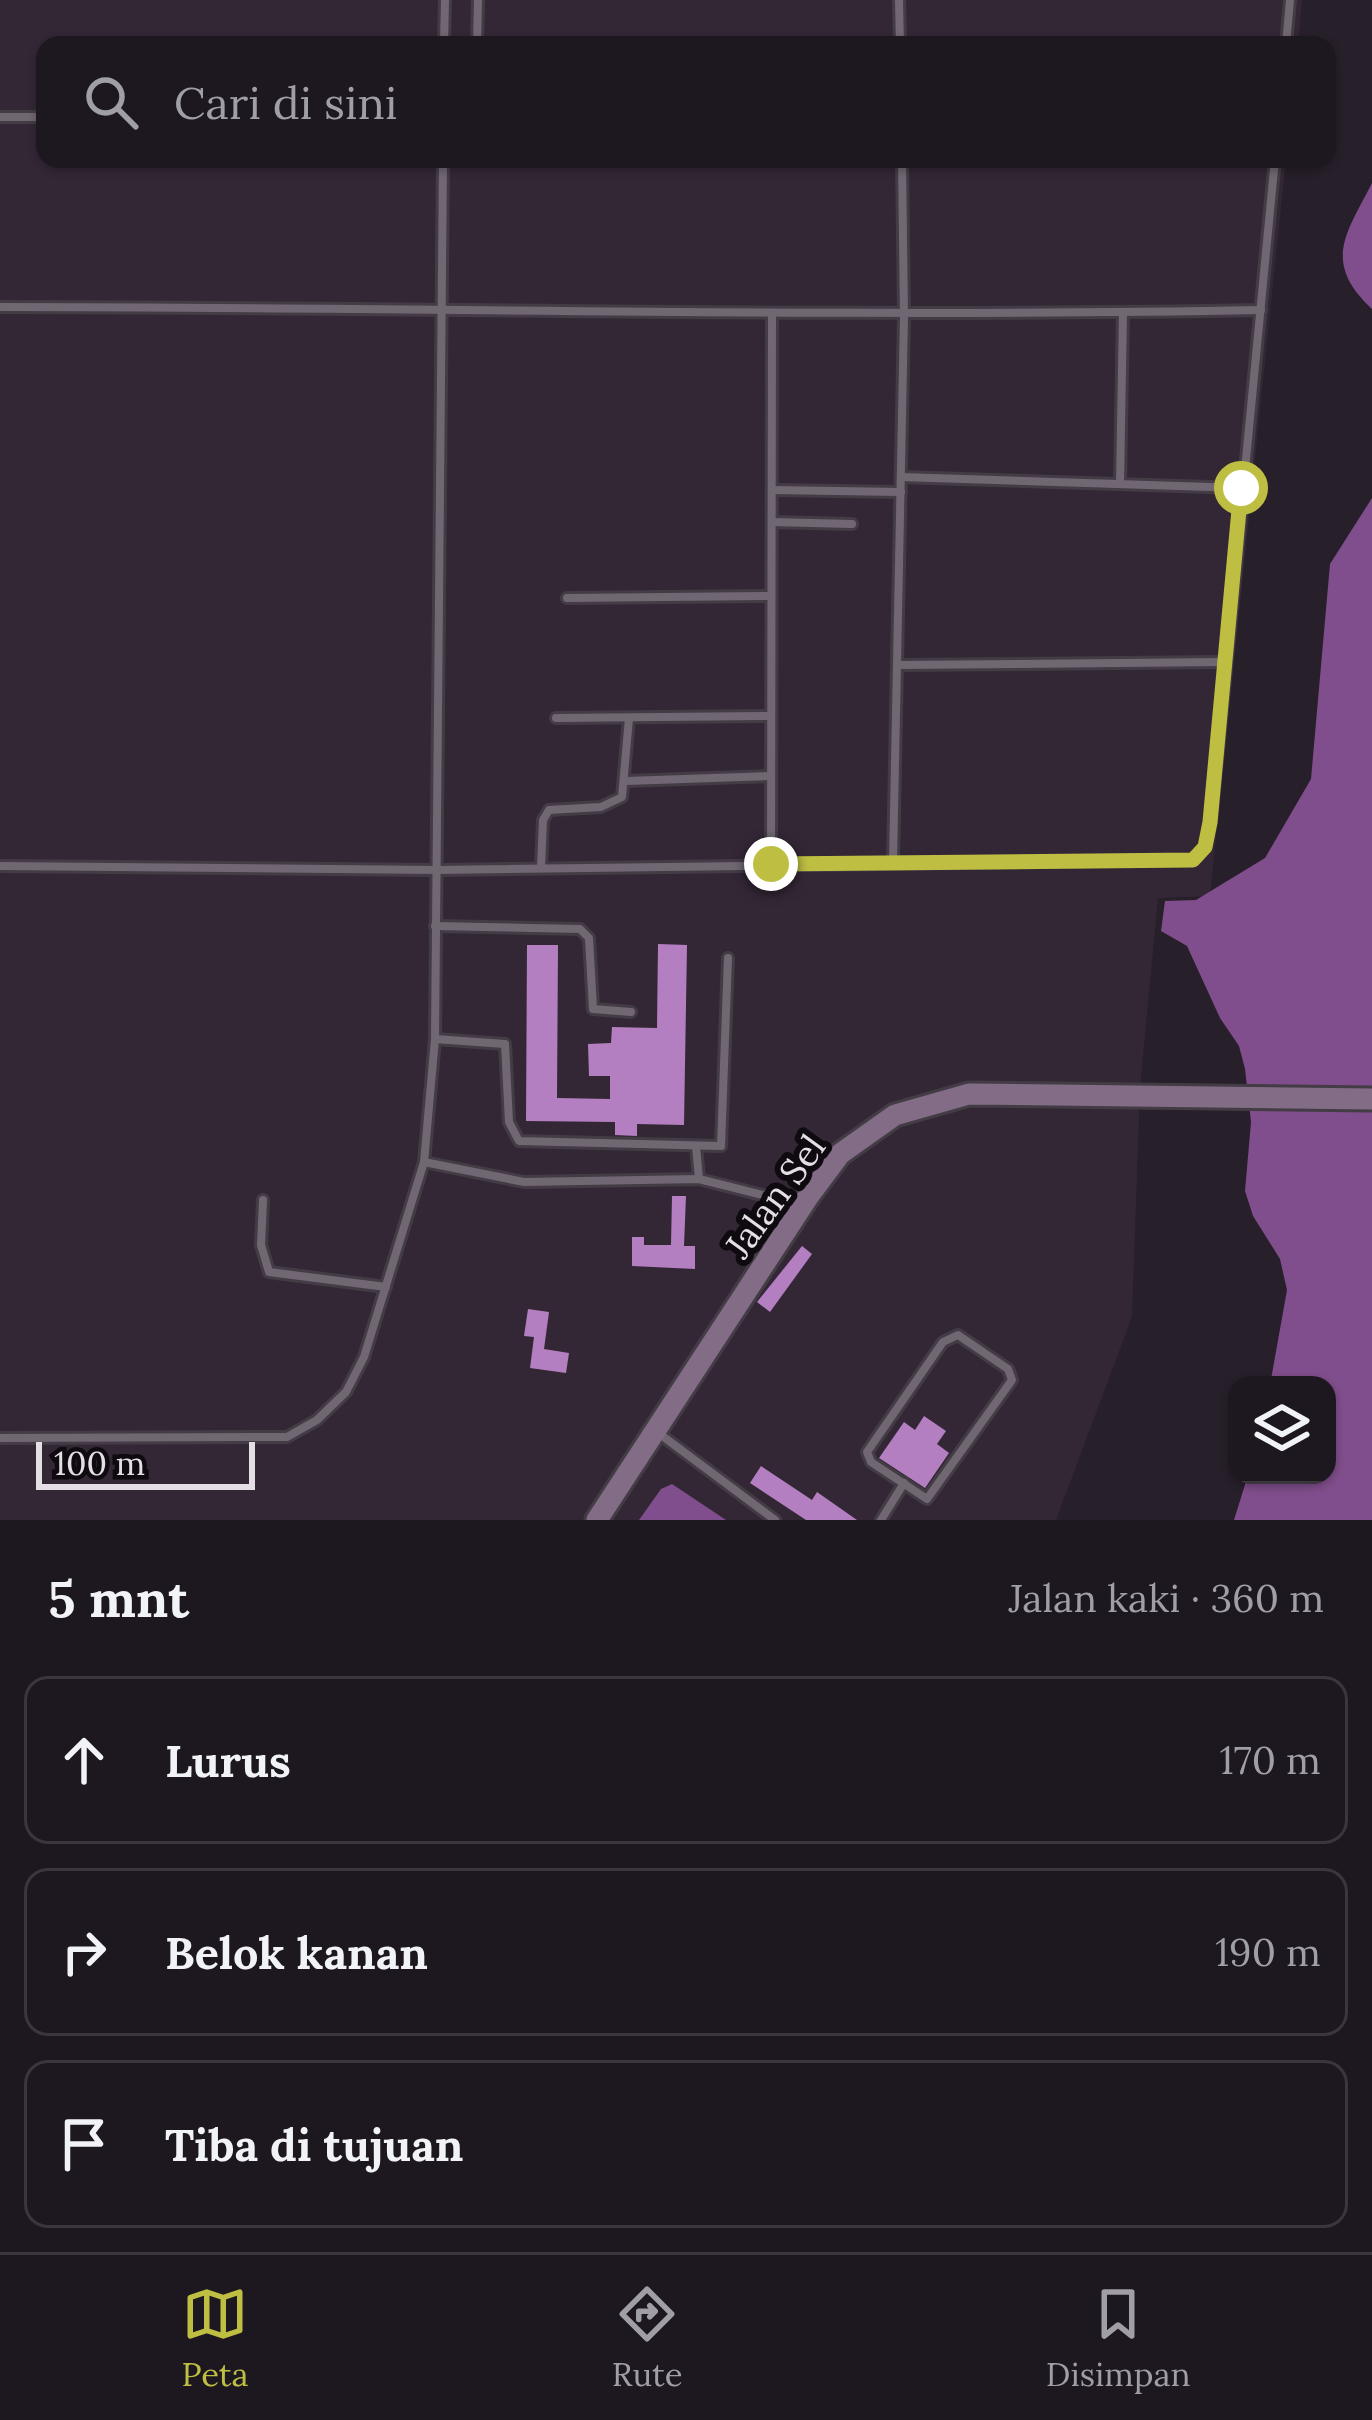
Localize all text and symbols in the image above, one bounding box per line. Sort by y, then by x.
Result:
search box [36,36,1336,168]
icon: search [78,69,144,135]
text: Cari di sini [174,74,397,131]
route start [1214,461,1268,515]
route end [744,837,798,891]
street label: Jalan Sel [714,1125,835,1267]
map controls [1228,1376,1336,1484]
button: layers [1228,1376,1336,1484]
scale bar [36,1436,255,1489]
text: 100 m [54,1442,145,1484]
text: 5 mnt [48,1566,189,1631]
text: Jalan kaki · 360 m [1008,1573,1324,1623]
icon: ahead [51,1727,117,1793]
text: Lurus [165,1732,291,1789]
text: 170 m [1219,1735,1321,1785]
icon: right [51,1919,117,1985]
text: Belok kanan [165,1924,428,1981]
text: 190 m [1215,1927,1321,1977]
icon: arrive [51,2111,117,2177]
text: Tiba di tujuan [165,2116,463,2173]
tab: Peta [182,2281,249,2395]
tab: Rute [612,2281,683,2395]
tab: Disimpan [1046,2281,1190,2395]

